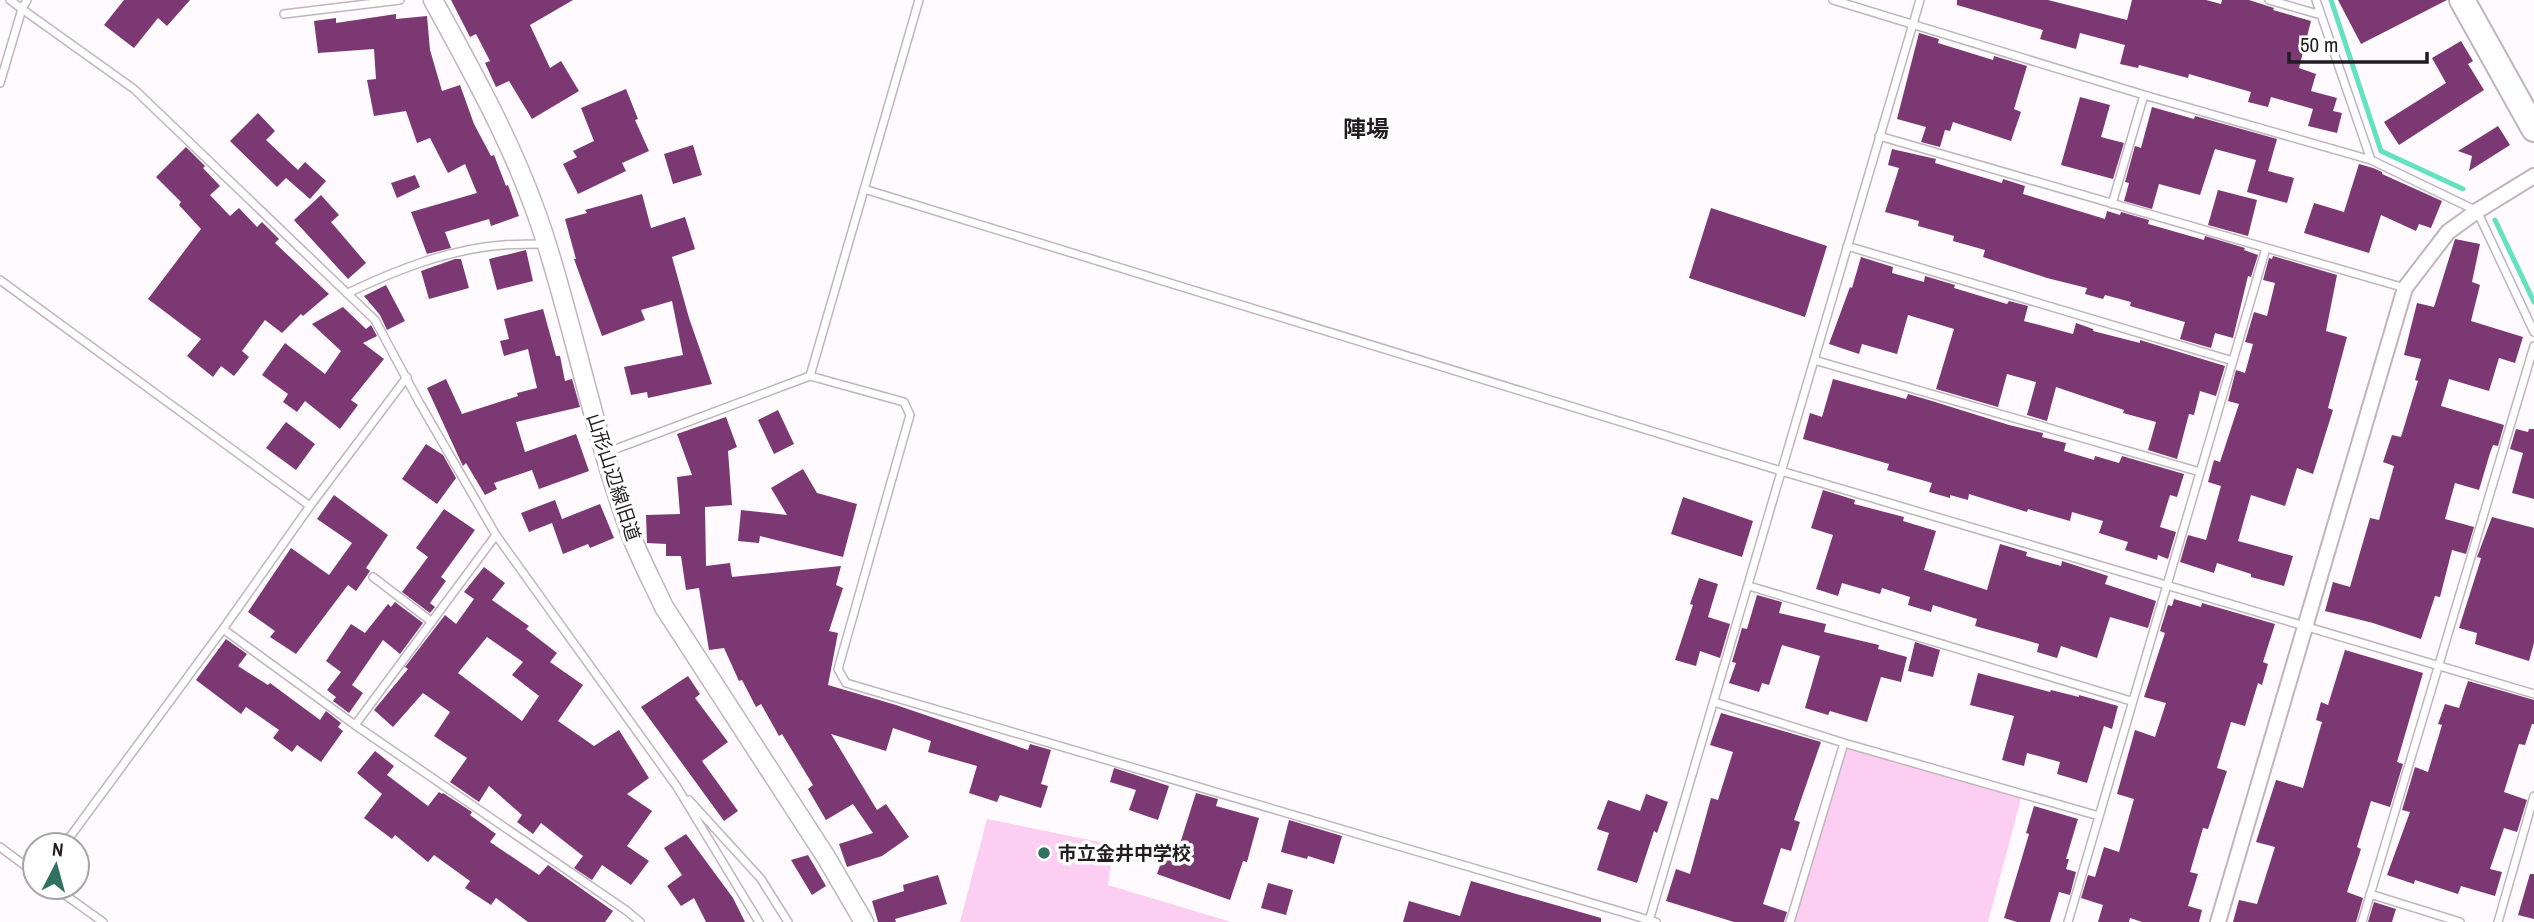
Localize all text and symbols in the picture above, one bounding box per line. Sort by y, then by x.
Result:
scale bar [2289,21,2427,65]
text: 50 m [2300,30,2338,59]
district label: 陣場 [1343,113,1389,144]
street label: 山形山辺線旧道 [581,410,647,544]
north arrow [21,831,91,901]
text: N [51,836,65,863]
place label: 市立金井中学校 [1058,840,1191,866]
marker: 市立金井中学校 [1036,845,1052,861]

